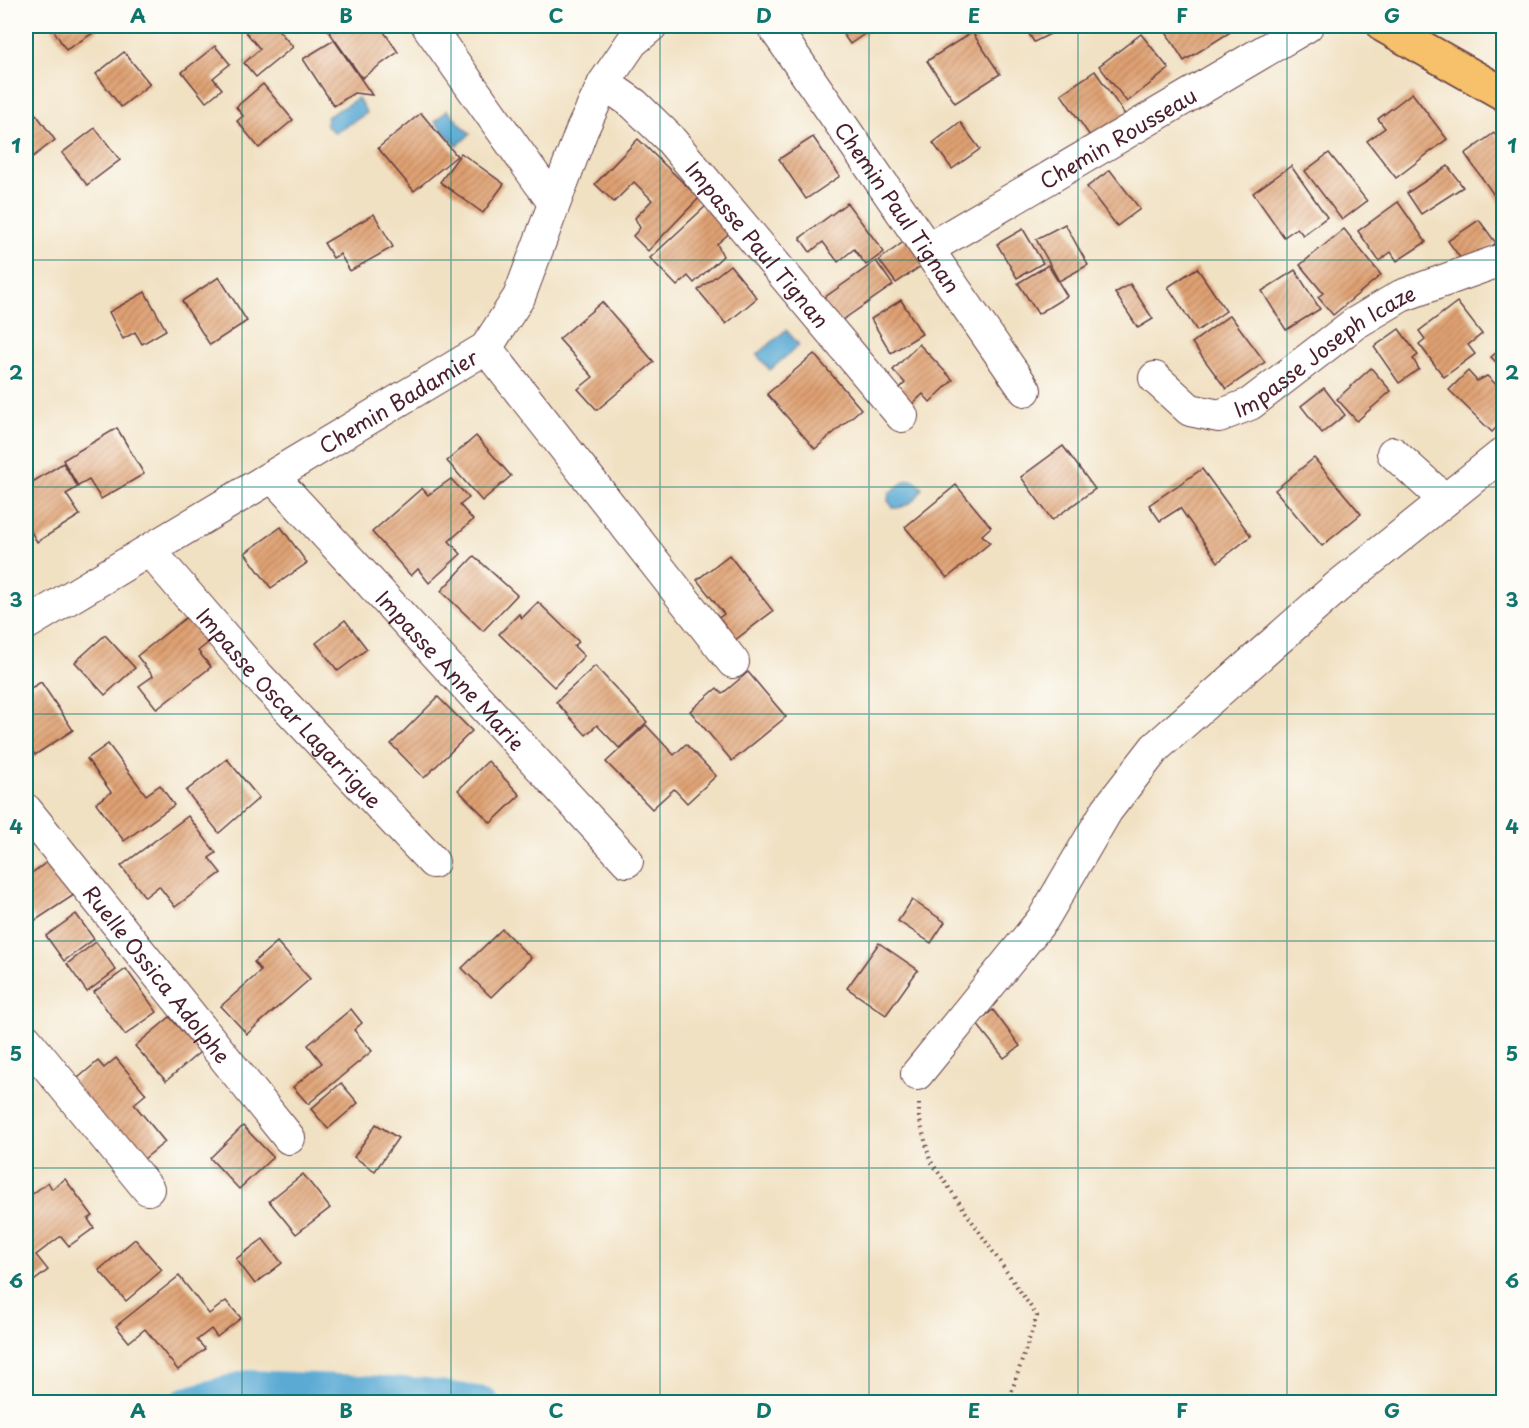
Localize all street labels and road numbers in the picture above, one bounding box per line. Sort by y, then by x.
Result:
street label: Chemin Rousseau [1033,79,1202,196]
street label: Chemin Paul Tignan [828,115,969,299]
street label: Impasse Paul Tignan [679,154,837,335]
street label: Impasse Joseph Icaze [1229,276,1420,425]
street label: Chemin Badamier [312,340,484,461]
street label: Impasse Anne Marie [369,583,533,757]
street label: Impasse Oscar Lagarrigue [189,600,390,815]
street label: Ruelle Ossica Adolphe [76,878,239,1070]

